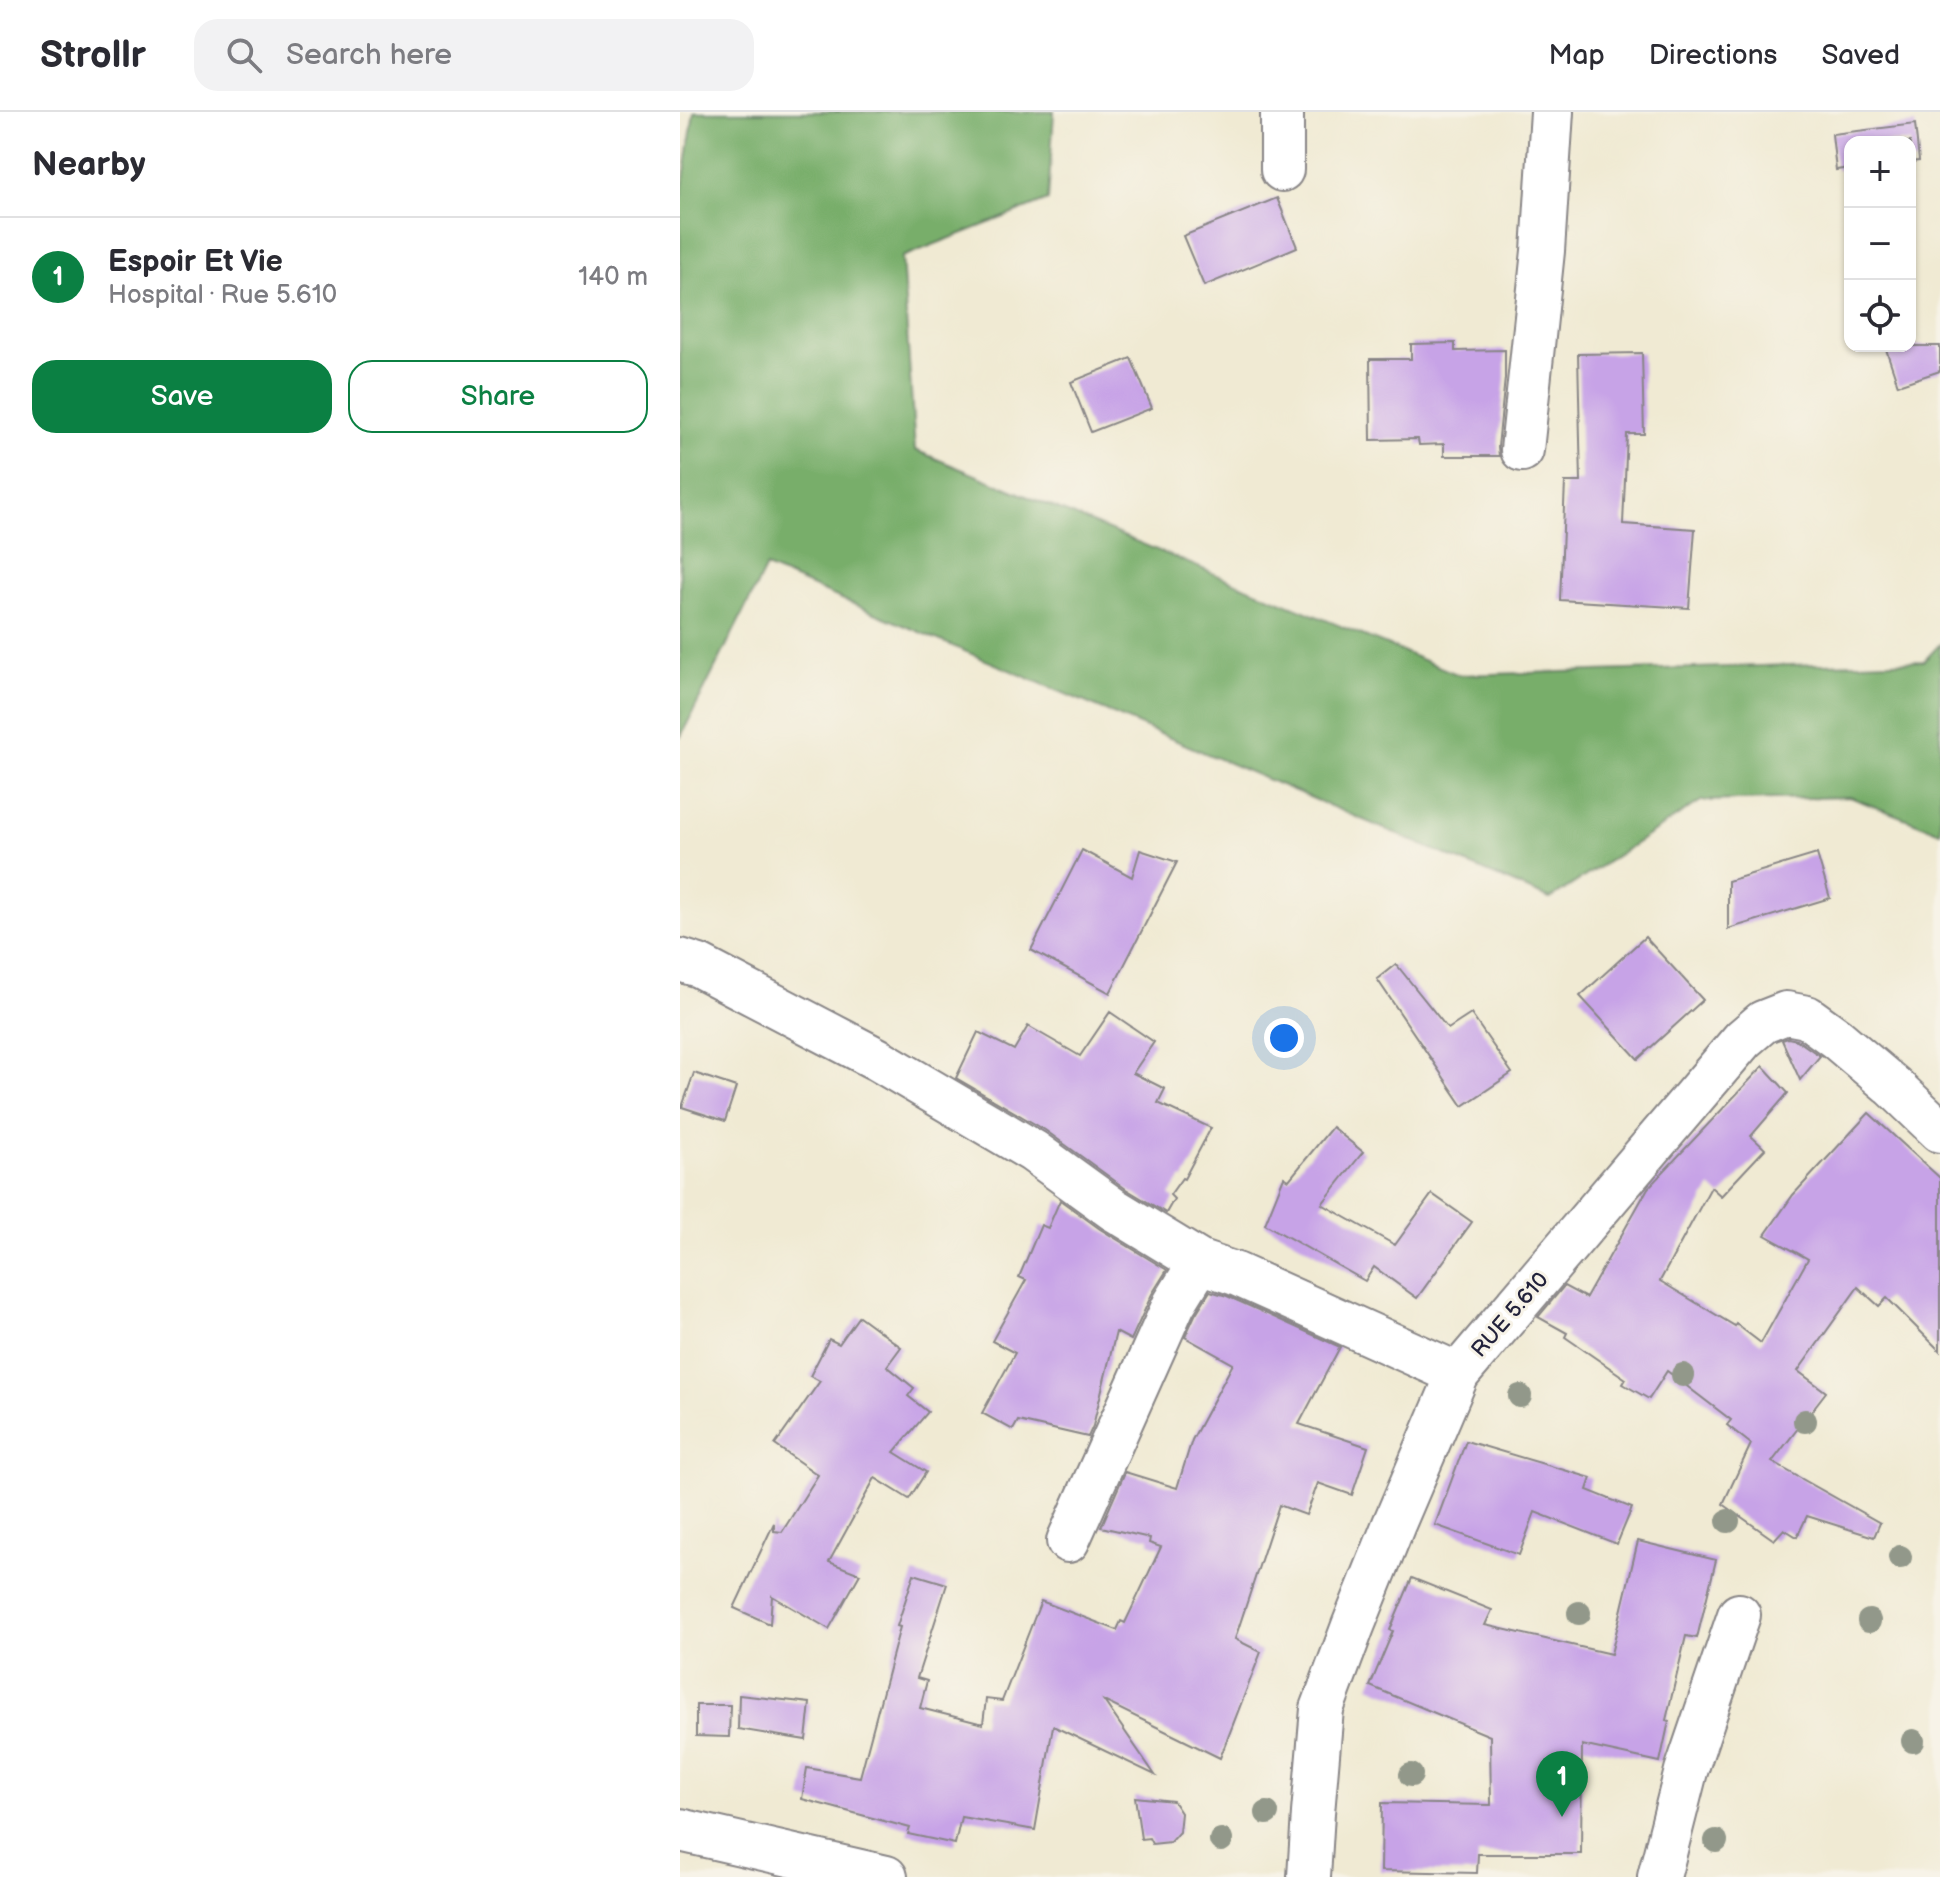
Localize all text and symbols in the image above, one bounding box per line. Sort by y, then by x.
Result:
search box [194,19,754,91]
text: Strollr [40,33,146,78]
icon: search [222,33,266,77]
text: Search here [286,37,452,73]
text: Map [1548,39,1605,72]
text: Directions [1649,39,1777,72]
text: Saved [1821,39,1900,72]
map controls [1844,136,1916,352]
button: + [1844,136,1916,208]
text: Nearby [32,144,146,185]
button: − [1844,208,1916,280]
text: Espoir Et Vie [108,244,283,280]
text: 1 [53,262,63,293]
text: 140 m [578,262,648,293]
text: Hospital · Rue 5.610 [108,280,337,311]
button: locate [1844,280,1916,352]
button: Save [32,360,332,433]
button: Share [348,360,648,433]
your location [1264,1018,1304,1058]
street label: RUE 5.610 [1466,1267,1554,1363]
pin: 1 [1536,1751,1588,1817]

